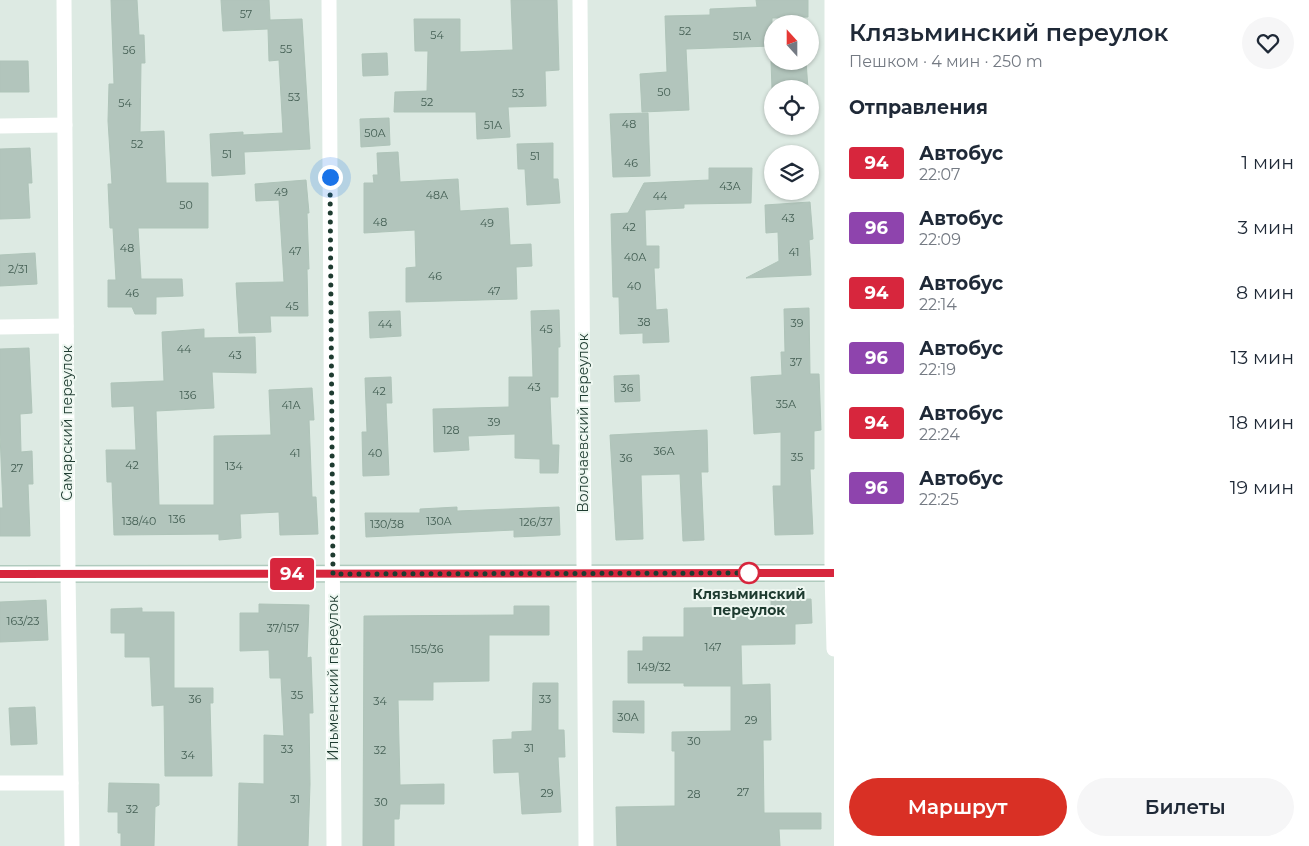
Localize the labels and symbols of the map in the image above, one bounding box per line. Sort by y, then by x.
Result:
house number: 57 [240,7,252,21]
north arrow [764,15,819,70]
house number: 52 [679,24,691,38]
house number: 54 [430,28,444,42]
house number: 51А [733,29,752,43]
house number: 55 [280,42,292,56]
house number: 56 [123,43,136,57]
house number: 50 [657,85,671,99]
house number: 53 [512,86,524,100]
house number: 53 [288,90,300,104]
house number: 52 [421,95,433,109]
house number: 54 [118,96,132,110]
house number: 48 [622,117,636,131]
house number: 51А [484,118,503,132]
house number: 50А [364,126,387,140]
house number: 52 [131,137,143,151]
house number: 51 [222,147,232,161]
house number: 51 [530,149,540,163]
house number: 46 [624,156,638,170]
your location [318,165,343,190]
house number: 43А [719,179,742,193]
house number: 49 [274,185,288,199]
house number: 48А [426,188,449,202]
house number: 44 [653,189,668,203]
house number: 50 [179,198,193,212]
house number: 43 [781,211,795,225]
house number: 48 [373,215,387,229]
house number: 49 [480,216,494,230]
house number: 42 [622,220,636,234]
house number: 48 [120,241,134,255]
house number: 47 [288,244,302,258]
house number: 41 [789,245,799,259]
house number: 40А [624,250,647,264]
house number: 2/31 [8,262,28,276]
house number: 46 [428,269,442,283]
house number: 40 [627,279,641,293]
house number: 47 [487,284,501,298]
house number: 46 [125,286,139,300]
house number: 45 [285,299,299,313]
house number: 38 [637,315,651,329]
house number: 39 [791,316,804,330]
house number: 44 [378,317,393,331]
house number: 45 [539,322,553,336]
street label: Волочаевский переулок [574,333,592,513]
house number: 44 [177,342,192,356]
street label: Самарский переулок [58,345,76,501]
house number: 43 [228,348,242,362]
house number: 37 [790,355,802,369]
house number: 43 [527,380,541,394]
house number: 36 [621,381,634,395]
house number: 42 [372,384,386,398]
house number: 136 [180,388,197,402]
house number: 35А [776,397,797,411]
house number: 41А [281,398,301,412]
house number: 39 [488,415,501,429]
house number: 128 [442,423,460,437]
house number: 36А [653,444,675,458]
house number: 41 [290,446,300,460]
house number: 40 [368,446,382,460]
house number: 35 [791,450,803,464]
house number: 36 [620,451,633,465]
house number: 42 [125,458,139,472]
house number: 134 [225,459,243,473]
house number: 27 [11,461,23,475]
house number: 136 [169,512,186,526]
house number: 138/40 [122,514,156,528]
house number: 130А [426,514,453,528]
house number: 126/37 [519,515,553,529]
house number: 130/38 [370,517,404,531]
line badge: 94 [270,558,314,590]
marker: Клязьминский переулок [738,562,760,584]
place label: Клязьминский переулок [693,585,805,619]
street label: Ильменский переулок [324,595,342,761]
house number: 163/23 [6,614,40,628]
house number: 37/157 [267,621,299,635]
house number: 147 [704,640,722,654]
house number: 155/36 [411,642,444,656]
house number: 149/32 [637,660,671,674]
house number: 35 [291,688,303,702]
house number: 36 [189,692,202,706]
house number: 33 [539,692,551,706]
house number: 34 [373,694,387,708]
house number: 30А [617,710,640,724]
house number: 29 [745,713,758,727]
house number: 30 [687,734,701,748]
house number: 31 [524,741,534,755]
house number: 33 [281,742,293,756]
house number: 32 [374,743,386,757]
house number: 34 [181,748,195,762]
house number: 27 [737,785,749,799]
house number: 29 [541,786,554,800]
house number: 28 [687,787,701,801]
house number: 31 [290,792,300,806]
house number: 30 [374,795,388,809]
house number: 32 [126,802,138,816]

